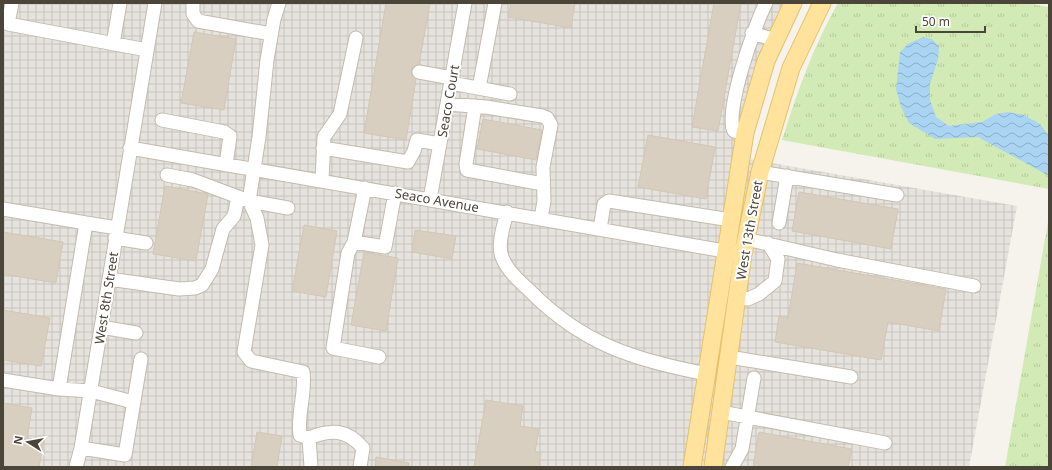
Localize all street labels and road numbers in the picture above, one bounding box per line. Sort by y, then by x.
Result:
street label: Seaco Court [433,63,463,139]
street label: West 13th Street [731,179,767,281]
street label: Seaco Avenue [394,184,480,216]
street label: West 8th Street [90,250,122,345]

